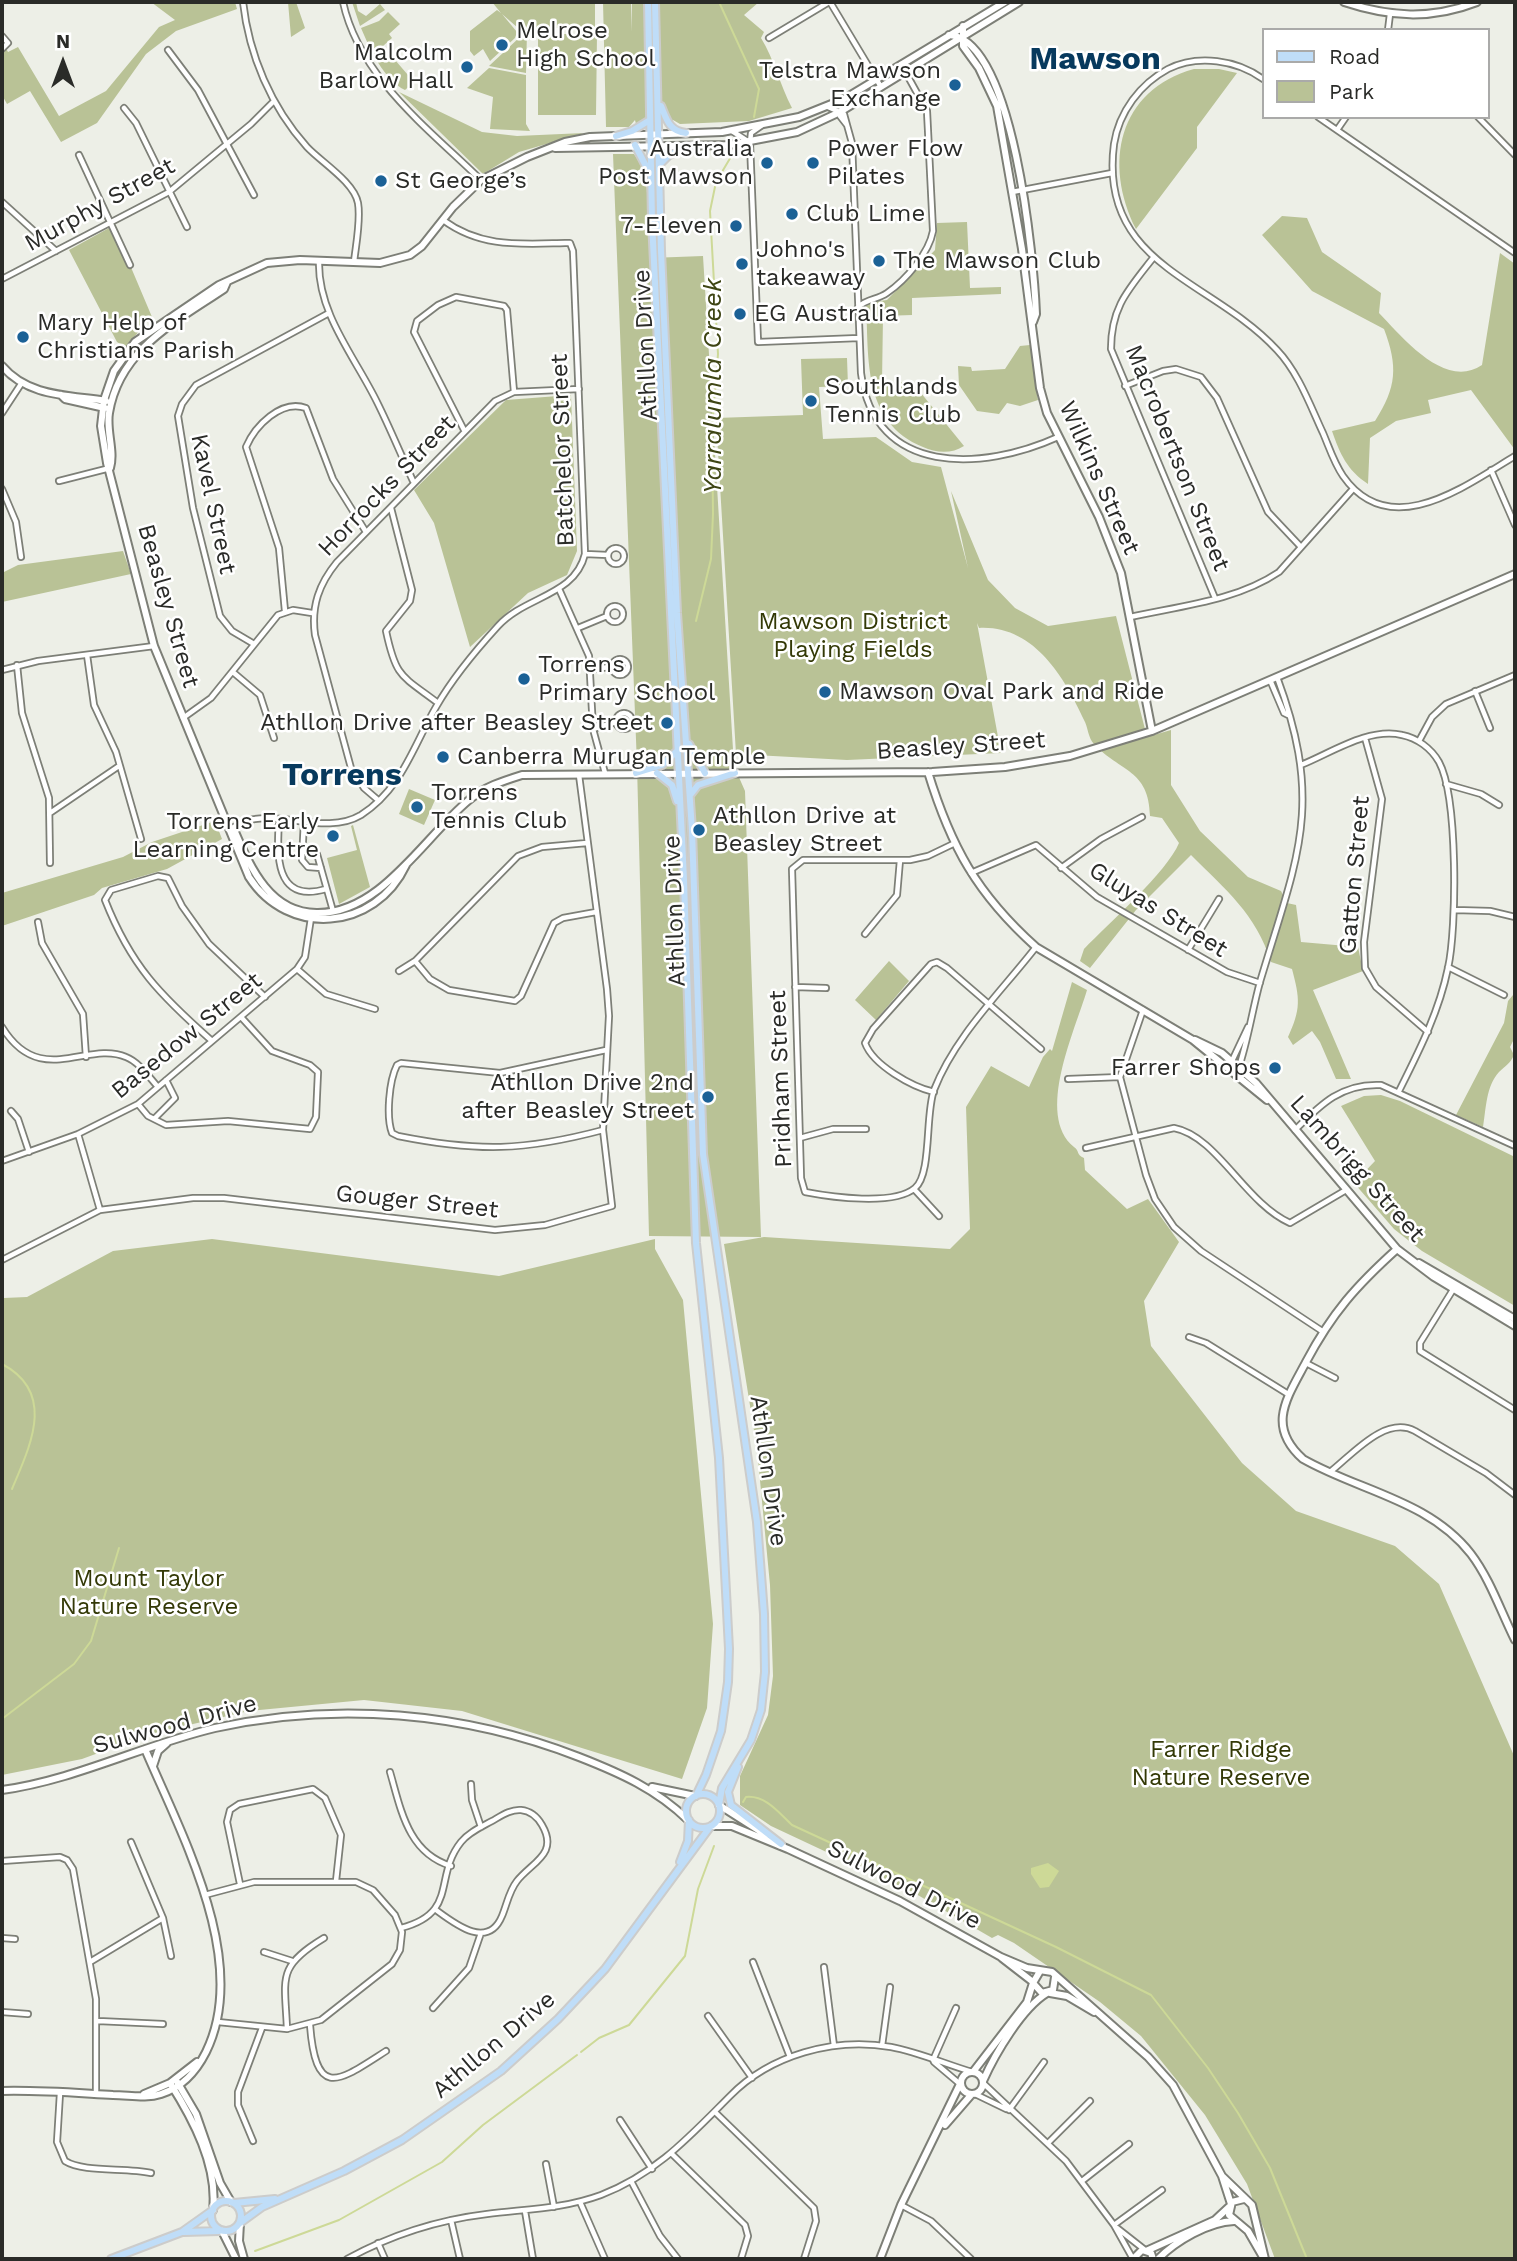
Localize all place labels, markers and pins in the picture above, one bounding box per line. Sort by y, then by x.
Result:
place label: Melrose High School [516,17,656,73]
marker: Melrose High School [494,37,510,53]
place label: Malcolm Barlow Hall [319,39,453,95]
place label: Telstra Mawson Exchange [759,57,941,113]
marker: Malcolm Barlow Hall [459,59,475,75]
marker: Telstra Mawson Exchange [947,77,963,93]
place label: Australia Post Mawson [598,135,753,191]
place label: Power Flow Pilates [827,135,963,191]
marker: Australia Post Mawson [759,155,775,171]
marker: Power Flow Pilates [805,155,821,171]
place label: St George’s [395,167,527,195]
marker: St George’s [373,173,389,189]
place label: Club Lime [806,200,925,228]
marker: Club Lime [784,206,800,222]
place label: 7-Eleven [620,212,722,240]
marker: 7-Eleven [728,218,744,234]
place label: Johno's takeaway [756,236,865,292]
place label: The Mawson Club [893,247,1101,275]
marker: The Mawson Club [871,253,887,269]
marker: Johno's takeaway [734,256,750,272]
place label: EG Australia [754,300,898,328]
marker: EG Australia [732,306,748,322]
place label: Mary Help of Christians Parish [37,309,235,365]
marker: Mary Help of Christians Parish [15,329,31,345]
place label: Southlands Tennis Club [825,373,961,429]
marker: Southlands Tennis Club [803,393,819,409]
place label: Torrens Primary School [538,651,715,707]
marker: Torrens Primary School [516,671,532,687]
place label: Mawson Oval Park and Ride [839,678,1164,706]
marker: Mawson Oval Park and Ride [817,684,833,700]
place label: Athllon Drive after Beasley Street [260,709,653,737]
marker: Athllon Drive after Beasley Street [659,715,675,731]
place label: Canberra Murugan Temple [457,743,766,771]
marker: Canberra Murugan Temple [435,749,451,765]
place label: Torrens Tennis Club [431,779,567,835]
marker: Torrens Tennis Club [409,799,425,815]
place label: Athllon Drive at Beasley Street [713,802,896,858]
place label: Torrens Early Learning Centre [132,808,319,864]
marker: Athllon Drive at Beasley Street [691,822,707,838]
marker: Torrens Early Learning Centre [325,828,341,844]
place label: Farrer Shops [1111,1054,1261,1082]
marker: Farrer Shops [1267,1060,1283,1076]
place label: Athllon Drive 2nd after Beasley Street [461,1069,694,1125]
marker: Athllon Drive 2nd after Beasley Street [700,1089,716,1105]

